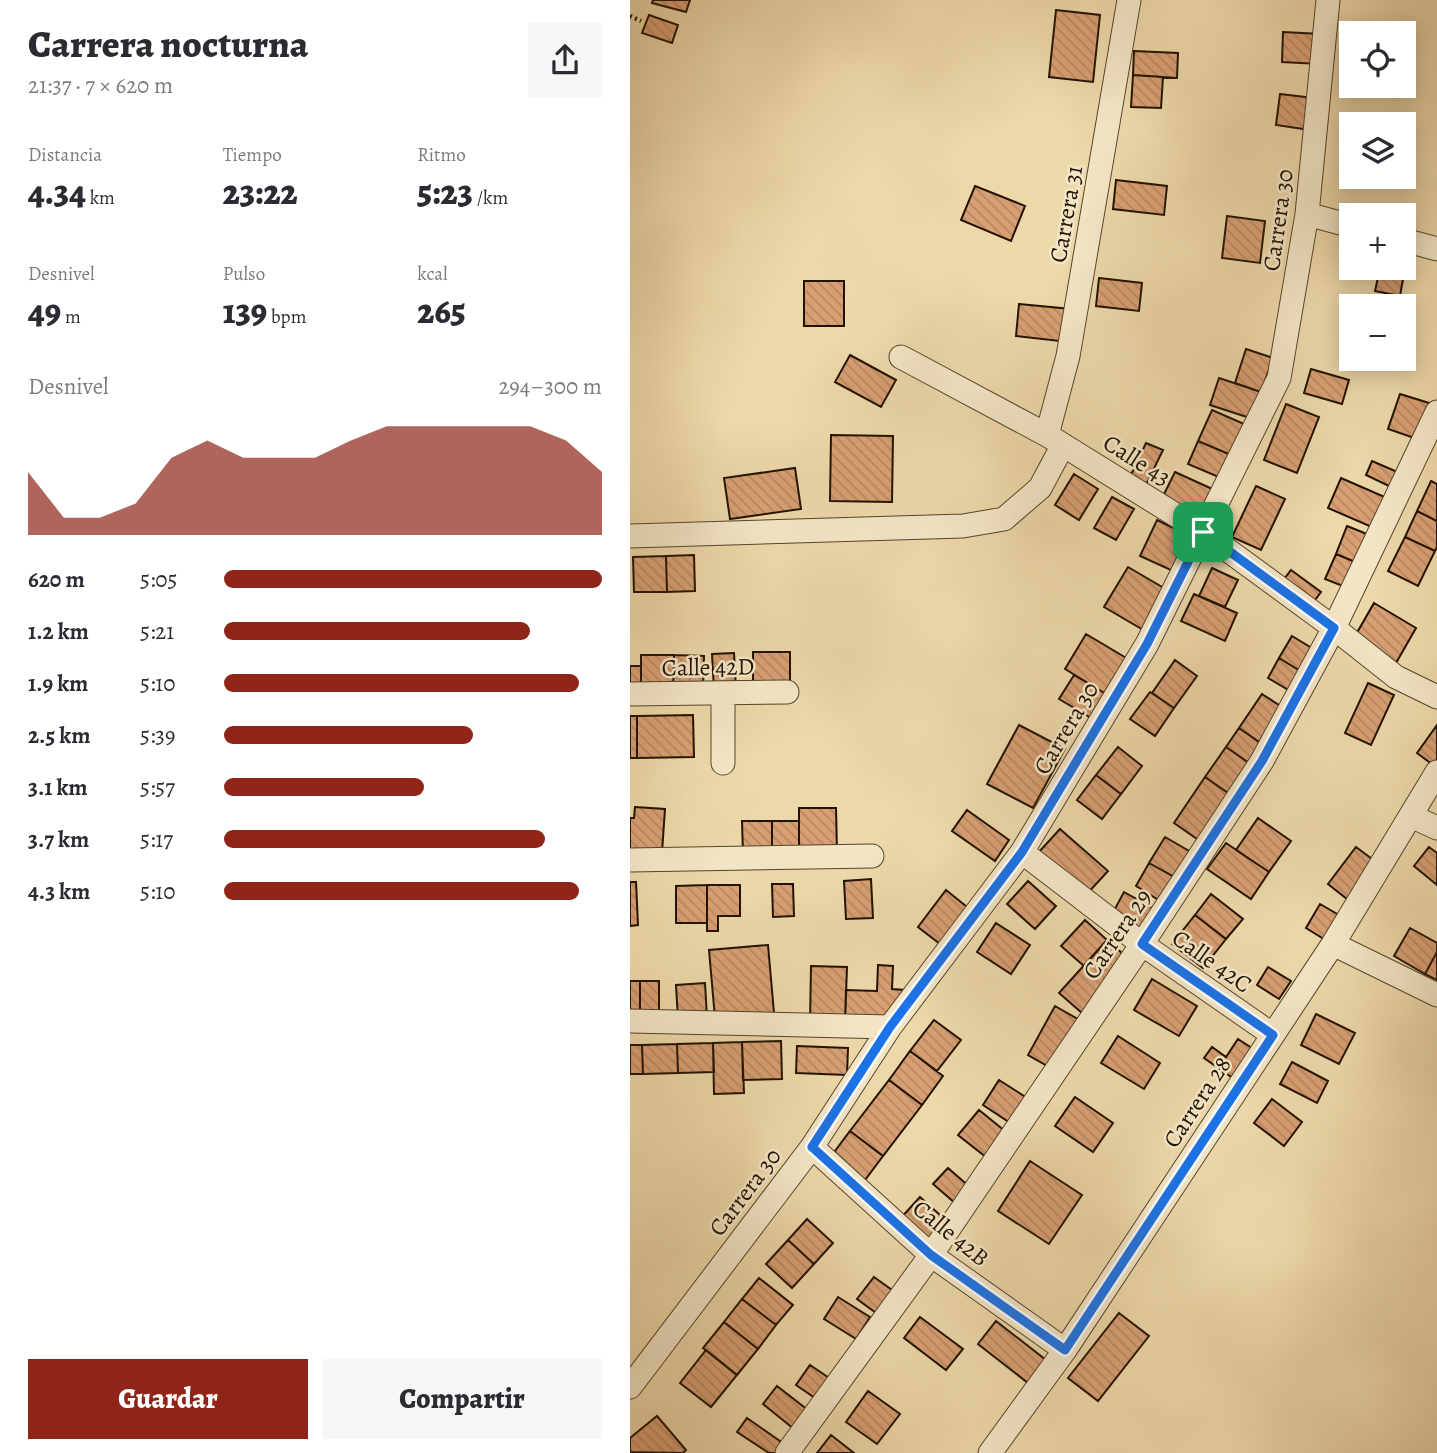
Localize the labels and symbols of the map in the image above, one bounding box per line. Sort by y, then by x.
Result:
street label: Carrera 31 [1042,163,1090,265]
street label: Carrera 30 [1255,167,1301,273]
street label: Calle 43 [1097,427,1177,493]
pin [1173,502,1233,562]
street label: Calle 42D [661,650,755,684]
street label: Carrera 30 [1026,676,1106,780]
street label: Carrera 29 [1075,883,1159,985]
street label: Calle 42C [1166,922,1258,1000]
street label: Carrera 28 [1156,1050,1238,1154]
street label: Carrera 30 [701,1141,789,1243]
street label: Calle 42B [906,1192,996,1274]

